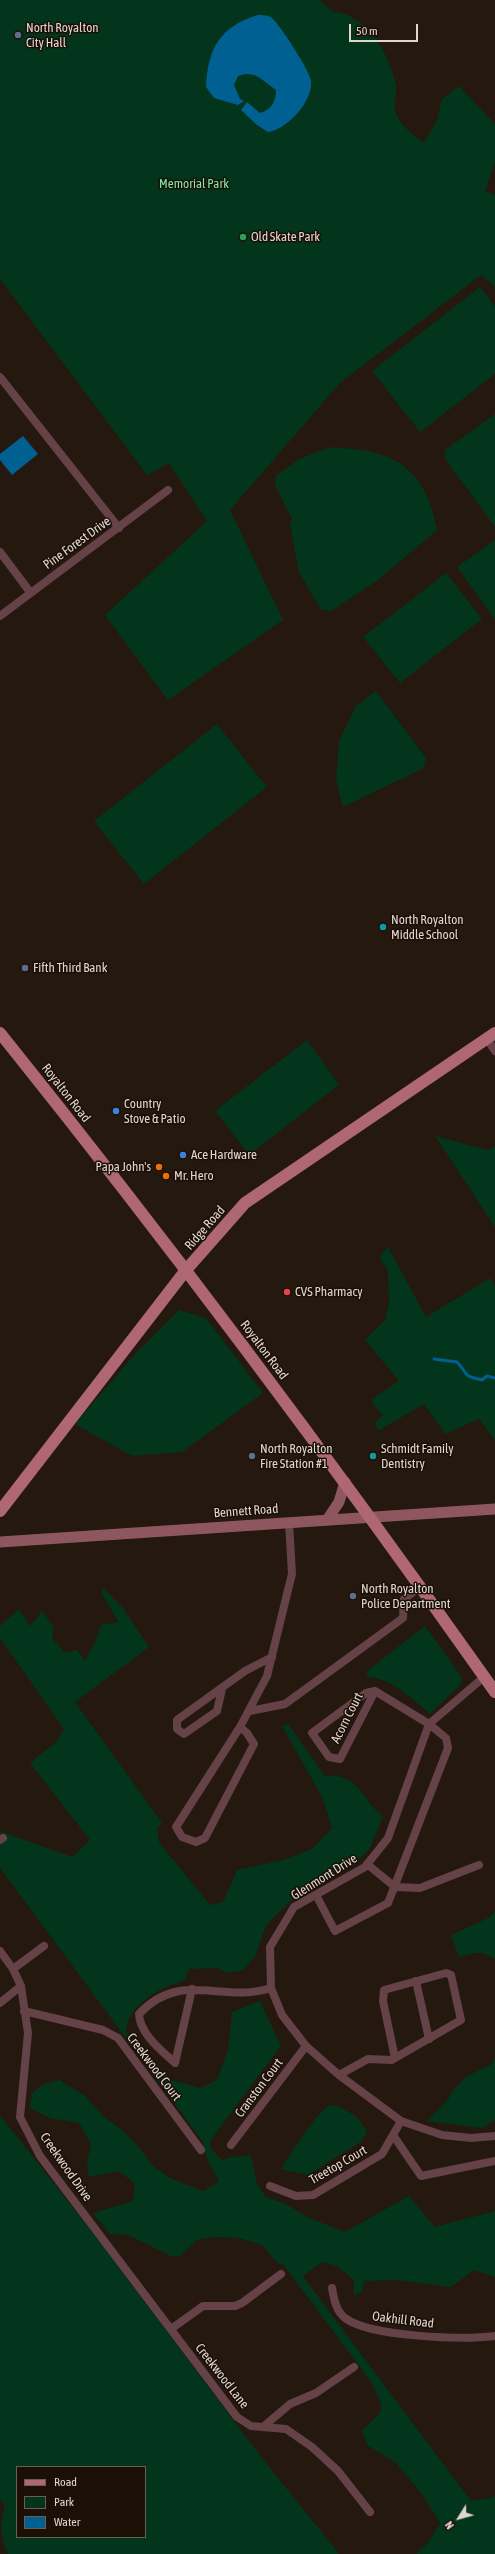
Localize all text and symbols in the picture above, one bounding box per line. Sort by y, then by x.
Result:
scale bar [351,16,420,42]
place label: North Royalton City Hall [26,20,99,51]
text: 50 m [356,24,378,38]
marker: North Royalton City Hall [13,30,23,40]
park label: Memorial Park [159,176,229,192]
place label: Old Skate Park [251,229,320,245]
marker: Old Skate Park [238,232,248,242]
street label: Pine Forest Drive [40,513,114,573]
place label: North Royalton Middle School [391,912,464,943]
marker: North Royalton Middle School [378,922,388,932]
place label: Fifth Third Bank [33,960,107,976]
marker: Fifth Third Bank [20,963,30,973]
street label: Royalton Road [38,1061,94,1125]
place label: Country Stove & Patio [124,1096,186,1127]
marker: Country Stove & Patio [111,1106,121,1116]
place label: Ace Hardware [191,1147,257,1163]
marker: Ace Hardware [178,1150,188,1160]
place label: Papa John's [96,1159,151,1175]
marker: Papa John's [154,1162,164,1172]
place label: Mr. Hero [174,1168,214,1184]
marker: Mr. Hero [161,1171,171,1181]
street label: Ridge Road [182,1203,228,1253]
place label: CVS Pharmacy [295,1284,363,1300]
marker: CVS Pharmacy [282,1287,292,1297]
street label: Royalton Road [237,1317,291,1383]
place label: North Royalton Fire Station #1 [260,1441,333,1472]
place label: Schmidt Family Dentistry [381,1441,454,1472]
marker: North Royalton Fire Station #1 [247,1451,257,1461]
marker: Schmidt Family Dentistry [368,1451,378,1461]
street label: Bennett Road [213,1501,279,1521]
place label: North Royalton Police Department [361,1581,450,1612]
marker: North Royalton Police Department [348,1591,358,1601]
street label: Acorn Court [328,1690,366,1746]
street label: Glenmont Drive [288,1851,360,1903]
street label: Creekwood Court [124,2030,184,2104]
street label: Cranston Court [232,2055,286,2121]
street label: Creekwood Drive [37,2130,95,2204]
street label: Treetop Court [306,2142,370,2188]
street label: Oakhill Road [371,2308,435,2332]
street label: Creekwood Lane [192,2340,252,2412]
legend [16,2466,146,2538]
text: Road [54,2475,77,2489]
text: Park [54,2495,74,2509]
north arrow [439,2498,479,2538]
text: Water [54,2515,80,2529]
text: N [443,2519,456,2531]

